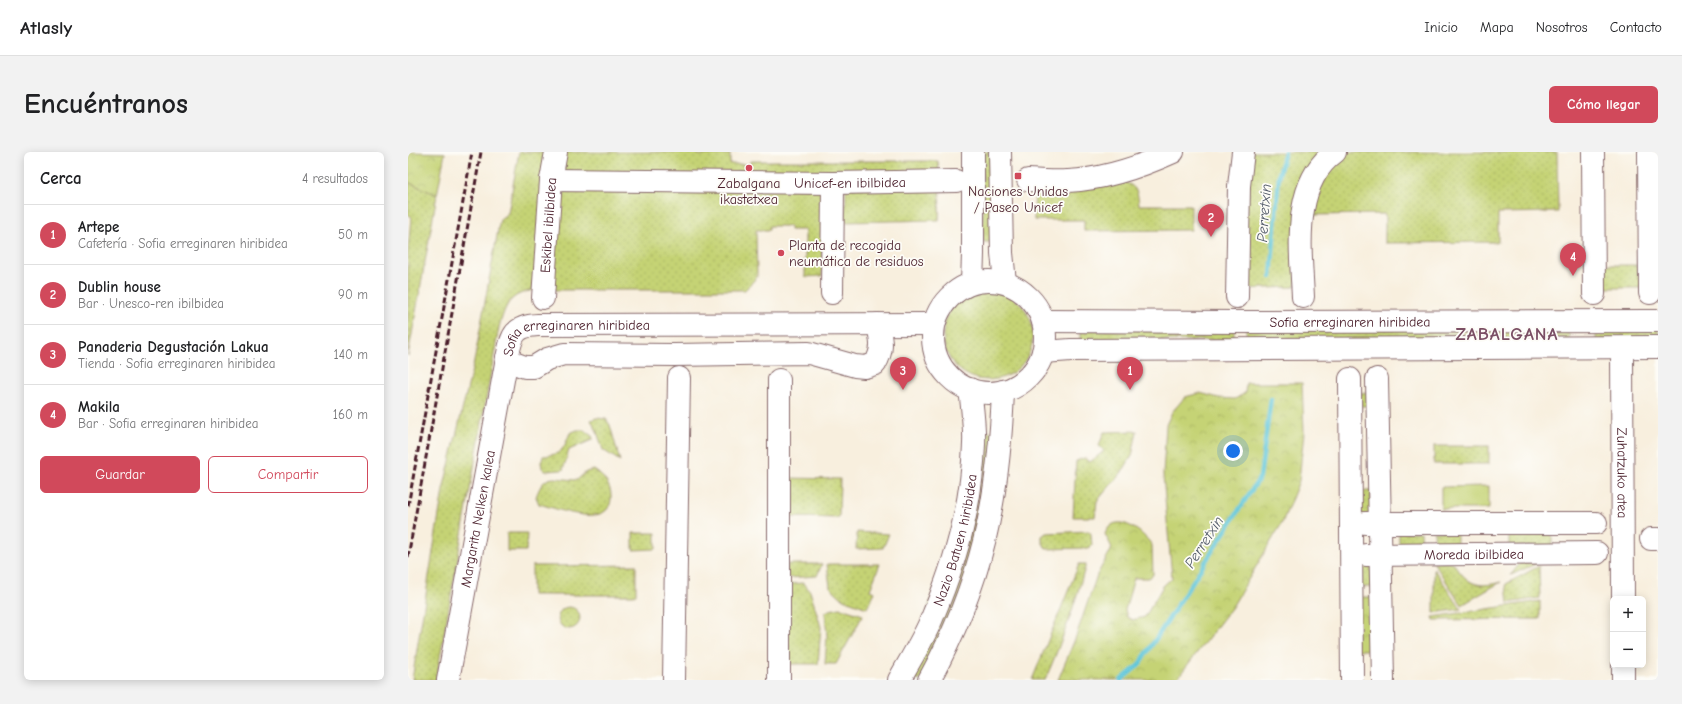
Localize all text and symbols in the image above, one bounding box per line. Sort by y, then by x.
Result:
text: Atlasly [20,17,72,39]
text: Inicio [1424,19,1458,36]
text: Mapa [1480,19,1514,36]
text: Nosotros [1536,19,1588,36]
text: Contacto [1610,19,1662,36]
button: Cómo llegar [1549,86,1658,123]
text: Encuéntranos [24,88,188,120]
marker: Zabalgana ikastetxea [744,163,754,173]
text: Cerca [40,169,82,188]
text: 4 resultados [302,171,368,186]
marker: Naciones Unidas / Paseo Unicef [1013,171,1023,181]
street label: Unicef-en ibilbidea [794,174,906,192]
place label: Zabalgana ikastetxea [718,175,780,208]
street label: Eskibel ibilbidea [537,177,560,274]
place label: Naciones Unidas / Paseo Unicef [968,183,1068,216]
water label: Perretxin [1253,183,1275,243]
pin: 2 [1198,204,1224,237]
text: Artepe [78,218,119,236]
text: 1 [50,227,56,242]
text: 50 m [338,227,368,242]
text: Cafetería · Sofia erreginaren hiribidea [78,236,288,251]
place label: Planta de recogida neumática de residuos [789,237,924,270]
pin: 4 [1560,243,1586,276]
marker: Planta de recogida neumática de residuos [776,248,786,258]
text: Dublin house [78,278,161,296]
text: 2 [50,287,56,302]
text: 90 m [338,287,368,302]
text: Bar · Unesco-ren ibilbidea [78,296,224,311]
street label: Sofia erreginaren hiribidea [1269,314,1431,331]
street label: Sofia erreginaren hiribidea [500,317,650,358]
district label: ZABALGANA [1455,324,1559,345]
text: Panaderia Degustación Lakua [78,338,269,356]
text: 3 [50,347,56,362]
text: 140 m [334,347,368,362]
text: Tienda · Sofia erreginaren hiribidea [78,356,275,371]
pin: 3 [890,357,916,390]
pin: 1 [1117,357,1143,390]
text: Makila [78,398,120,416]
text: 4 [50,407,56,422]
text: 160 m [333,407,368,422]
text: Bar · Sofia erreginaren hiribidea [78,416,258,431]
street label: Zuhatzuko atea [1613,427,1631,519]
your location [1223,441,1243,461]
street label: Margarita Nelken kalea [457,449,499,589]
button: Guardar [40,456,200,493]
button: Compartir [208,456,368,493]
street label: Nazio Batuen hiribidea [930,473,981,609]
water label: Perretxin [1181,513,1227,571]
street label: Moreda ibilbidea [1424,546,1524,563]
map controls [1610,596,1646,668]
button: + [1610,596,1646,632]
button: − [1610,632,1646,668]

